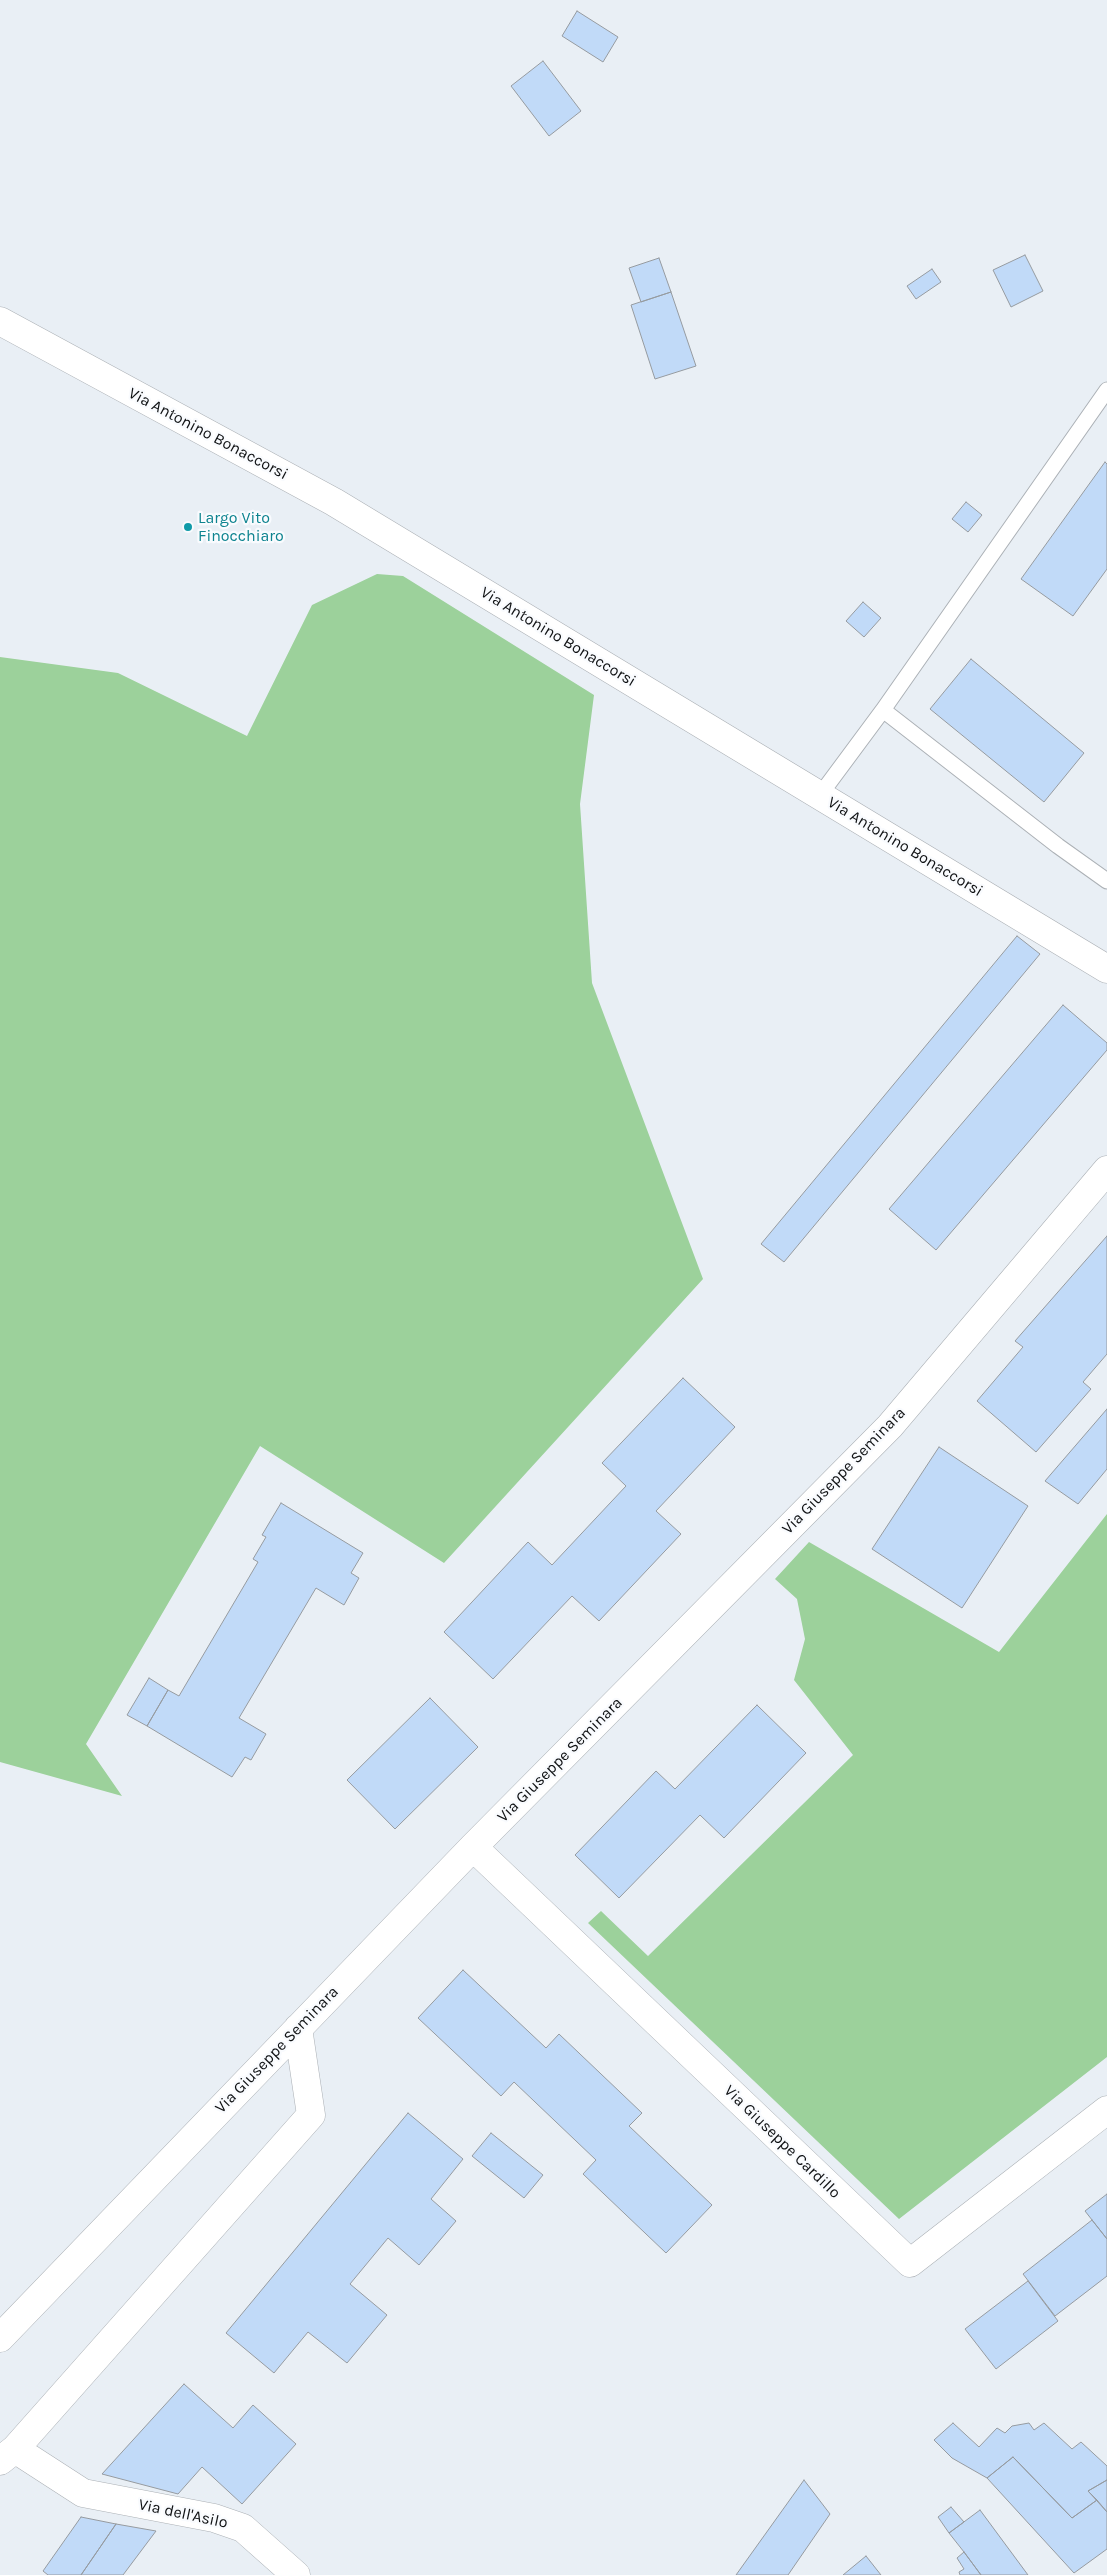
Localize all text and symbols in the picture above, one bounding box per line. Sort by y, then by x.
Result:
street label: Via Antonino Bonaccorsi [125,384,291,484]
place label: Largo Vito Finocchiaro [198,508,284,546]
marker: Largo Vito Finocchiaro [182,521,194,533]
street label: Via Antonino Bonaccorsi [477,583,639,691]
street label: Via Antonino Bonaccorsi [824,793,986,901]
street label: Via Giuseppe Seminara [778,1403,910,1539]
street label: Via Giuseppe Seminara [493,1693,627,1827]
street label: Via Giuseppe Seminara [211,1982,343,2118]
street label: Via Giuseppe Cardillo [720,2081,844,2203]
street label: Via dell'Asilo [137,2495,229,2533]

